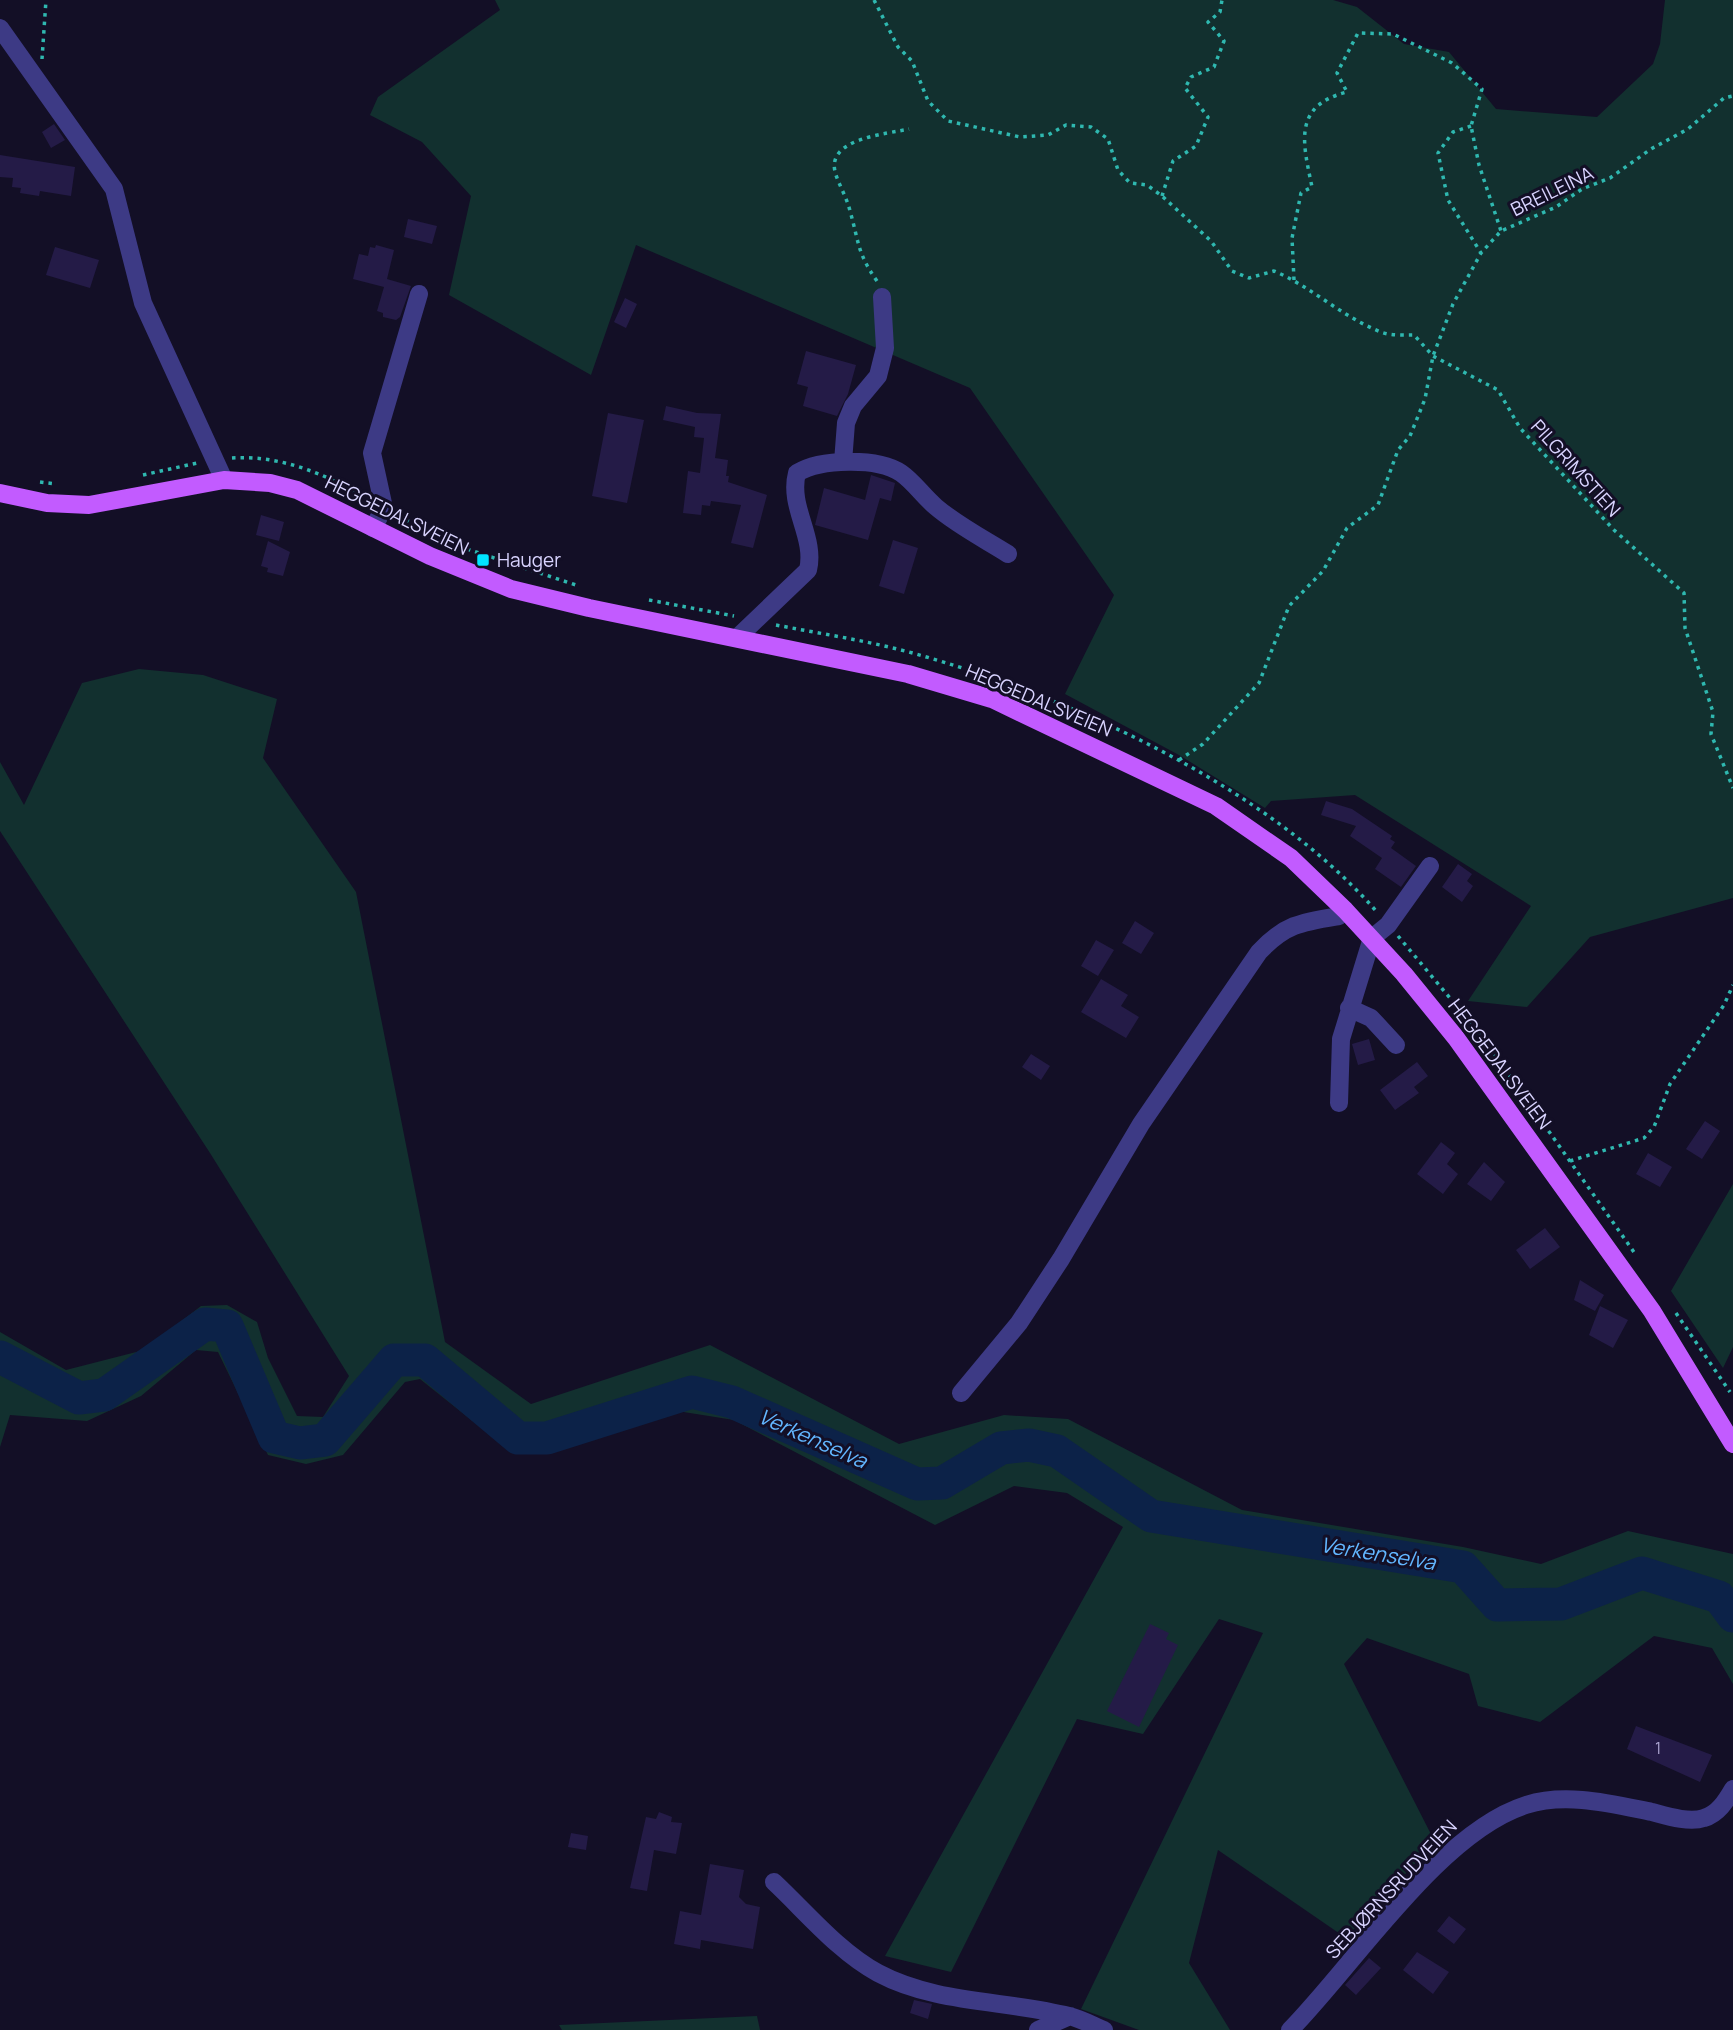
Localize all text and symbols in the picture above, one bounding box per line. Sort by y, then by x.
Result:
street label: BREILEINA [1506,160,1598,222]
street label: PILGRIMSTIEN [1525,414,1627,522]
street label: HEGGEDALSVEIEN [321,469,473,561]
place label: Hauger [497,547,561,573]
marker: Hauger [475,552,491,568]
street label: HEGGEDALSVEIEN [962,657,1116,743]
street label: HEGGEDALSVEIEN [1442,994,1558,1134]
water label: Verkenselva [754,1402,873,1475]
water label: Verkenselva [1319,1530,1439,1576]
house number: 1 [1655,1737,1661,1759]
street label: SEBJØRNSRUDVEIEN [1320,1814,1462,1964]

